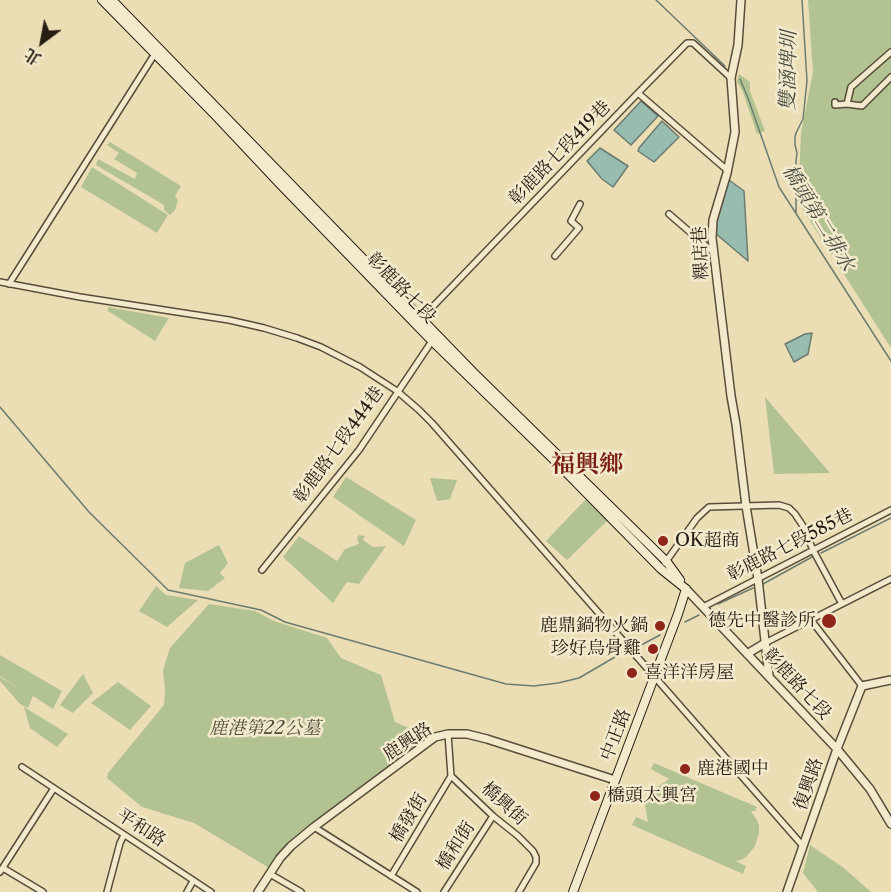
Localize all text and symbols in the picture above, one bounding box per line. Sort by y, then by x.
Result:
north arrow [12,12,72,72]
water label: 雙涵埤圳 [776,31,802,111]
text: 北 [20,45,45,70]
street label: 彰鹿路七段419巷 [505,96,615,210]
water label: 橋頭第二排水 [777,160,859,276]
street label: 粿店巷 [689,225,713,281]
street label: 彰鹿路七段 [362,248,440,328]
street label: 彰鹿路七段444巷 [289,382,389,508]
district label: 福興鄉 [551,451,623,479]
street label: 彰鹿路七段585巷 [724,504,856,586]
place label: OK超商 [675,530,740,552]
marker: OK超商 [656,534,670,548]
place label: 德先中醫診所 [708,610,816,632]
marker: 德先中醫診所 [820,612,838,630]
place label: 鹿鼎鍋物火鍋 [540,615,648,637]
marker: 鹿鼎鍋物火鍋 [653,619,667,633]
place label: 珍好烏骨雞 [551,638,641,660]
marker: 珍好烏骨雞 [646,642,660,656]
street label: 彰鹿路七段 [758,644,836,724]
place label: 喜洋洋房屋 [644,662,734,684]
marker: 喜洋洋房屋 [625,666,639,680]
street label: 中正路 [596,706,636,764]
park label: 鹿港第22公墓 [210,718,320,740]
street label: 鹿興路 [379,718,437,766]
street label: 復興路 [790,755,828,813]
place label: 鹿港國中 [697,758,769,780]
marker: 鹿港國中 [678,762,692,776]
street label: 橋興街 [477,778,531,830]
place label: 橋頭太興宮 [607,785,697,807]
street label: 橋發街 [386,789,432,847]
marker: 橋頭太興宮 [588,789,602,803]
street label: 平和路 [112,804,170,852]
street label: 橋和街 [432,817,480,875]

